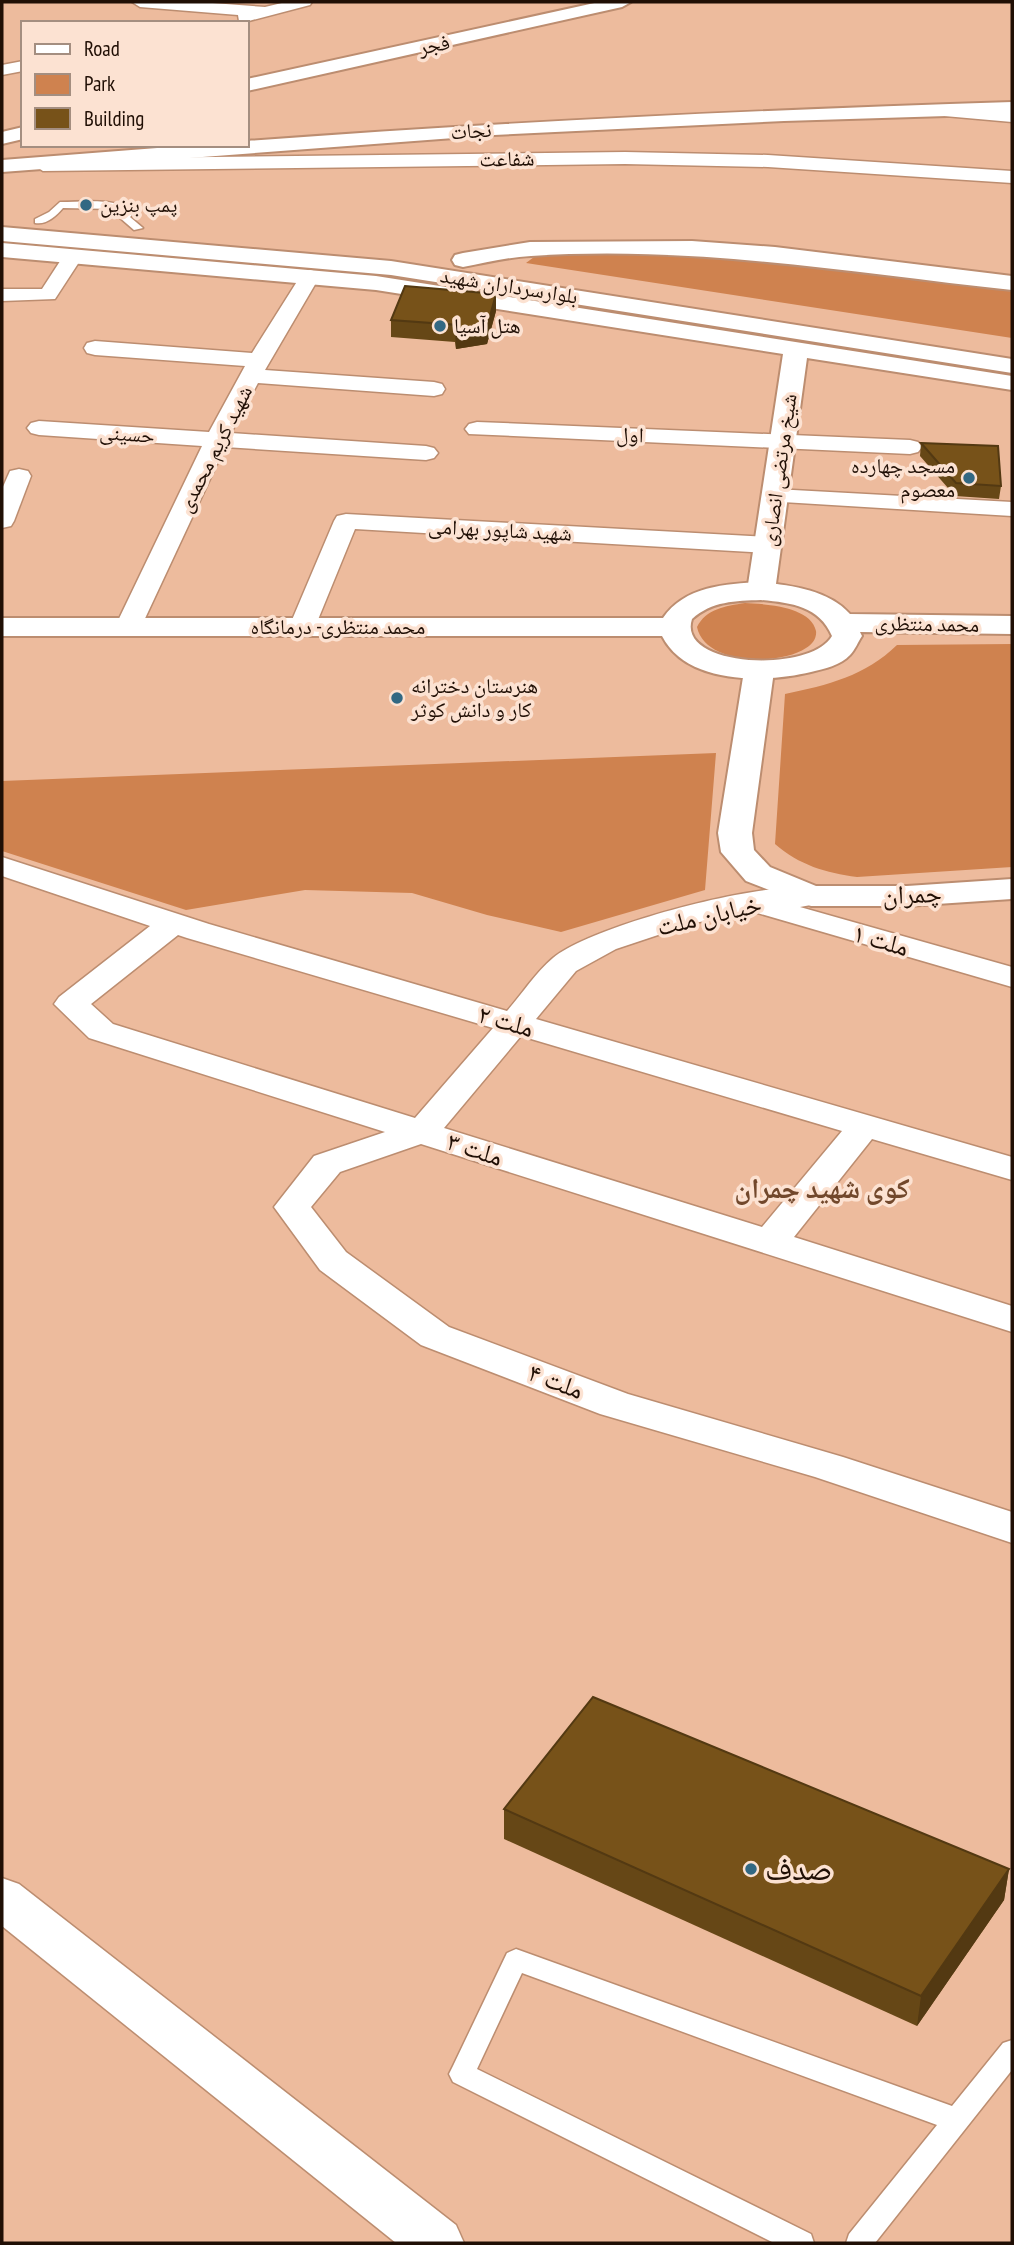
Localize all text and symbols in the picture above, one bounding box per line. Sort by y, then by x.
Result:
legend [21,21,248,147]
street label: فجر [415,28,452,61]
text: Road [84,35,120,62]
text: Park [84,70,115,97]
text: Building [84,105,144,132]
street label: نجات [449,116,493,145]
street label: شفاعت [479,145,535,172]
place label: پمپ بنزین [100,191,177,218]
marker: پمپ بنزین [78,197,94,213]
street label: بلوارسرداران شهید [438,261,580,310]
place label: هتل آسیا [454,312,521,339]
marker: هتل آسیا [432,318,448,334]
street label: شهید کریم محمدی [171,381,259,517]
street label: شیخ مرتضی انصاری [754,392,803,548]
street label: حسینی [98,418,156,449]
street label: اول [616,421,644,448]
place label: مسجد چهارده معصوم [851,452,955,504]
marker: مسجد چهارده معصوم [961,470,977,486]
street label: شهید شاپور بهرامی [428,512,573,547]
street label: محمد منتظری [874,609,980,638]
street label: محمد منتظری- درمانگاه [251,613,425,640]
place label: هنرستان دخترانه کار و دانش کوثر [410,672,538,723]
marker: هنرستان دخترانه کار و دانش کوثر [389,690,405,706]
street label: چمران [882,876,942,911]
street label: خیابان ملت [653,886,764,943]
street label: ملت ۱ [849,916,913,963]
street label: ملت ۲ [474,997,538,1044]
street label: ملت ۳ [443,1124,507,1173]
district label: کوی شهید چمران [734,1169,910,1206]
street label: ملت ۴ [524,1355,589,1406]
place label: صدف [765,1847,832,1889]
marker: صدف [743,1861,759,1877]

